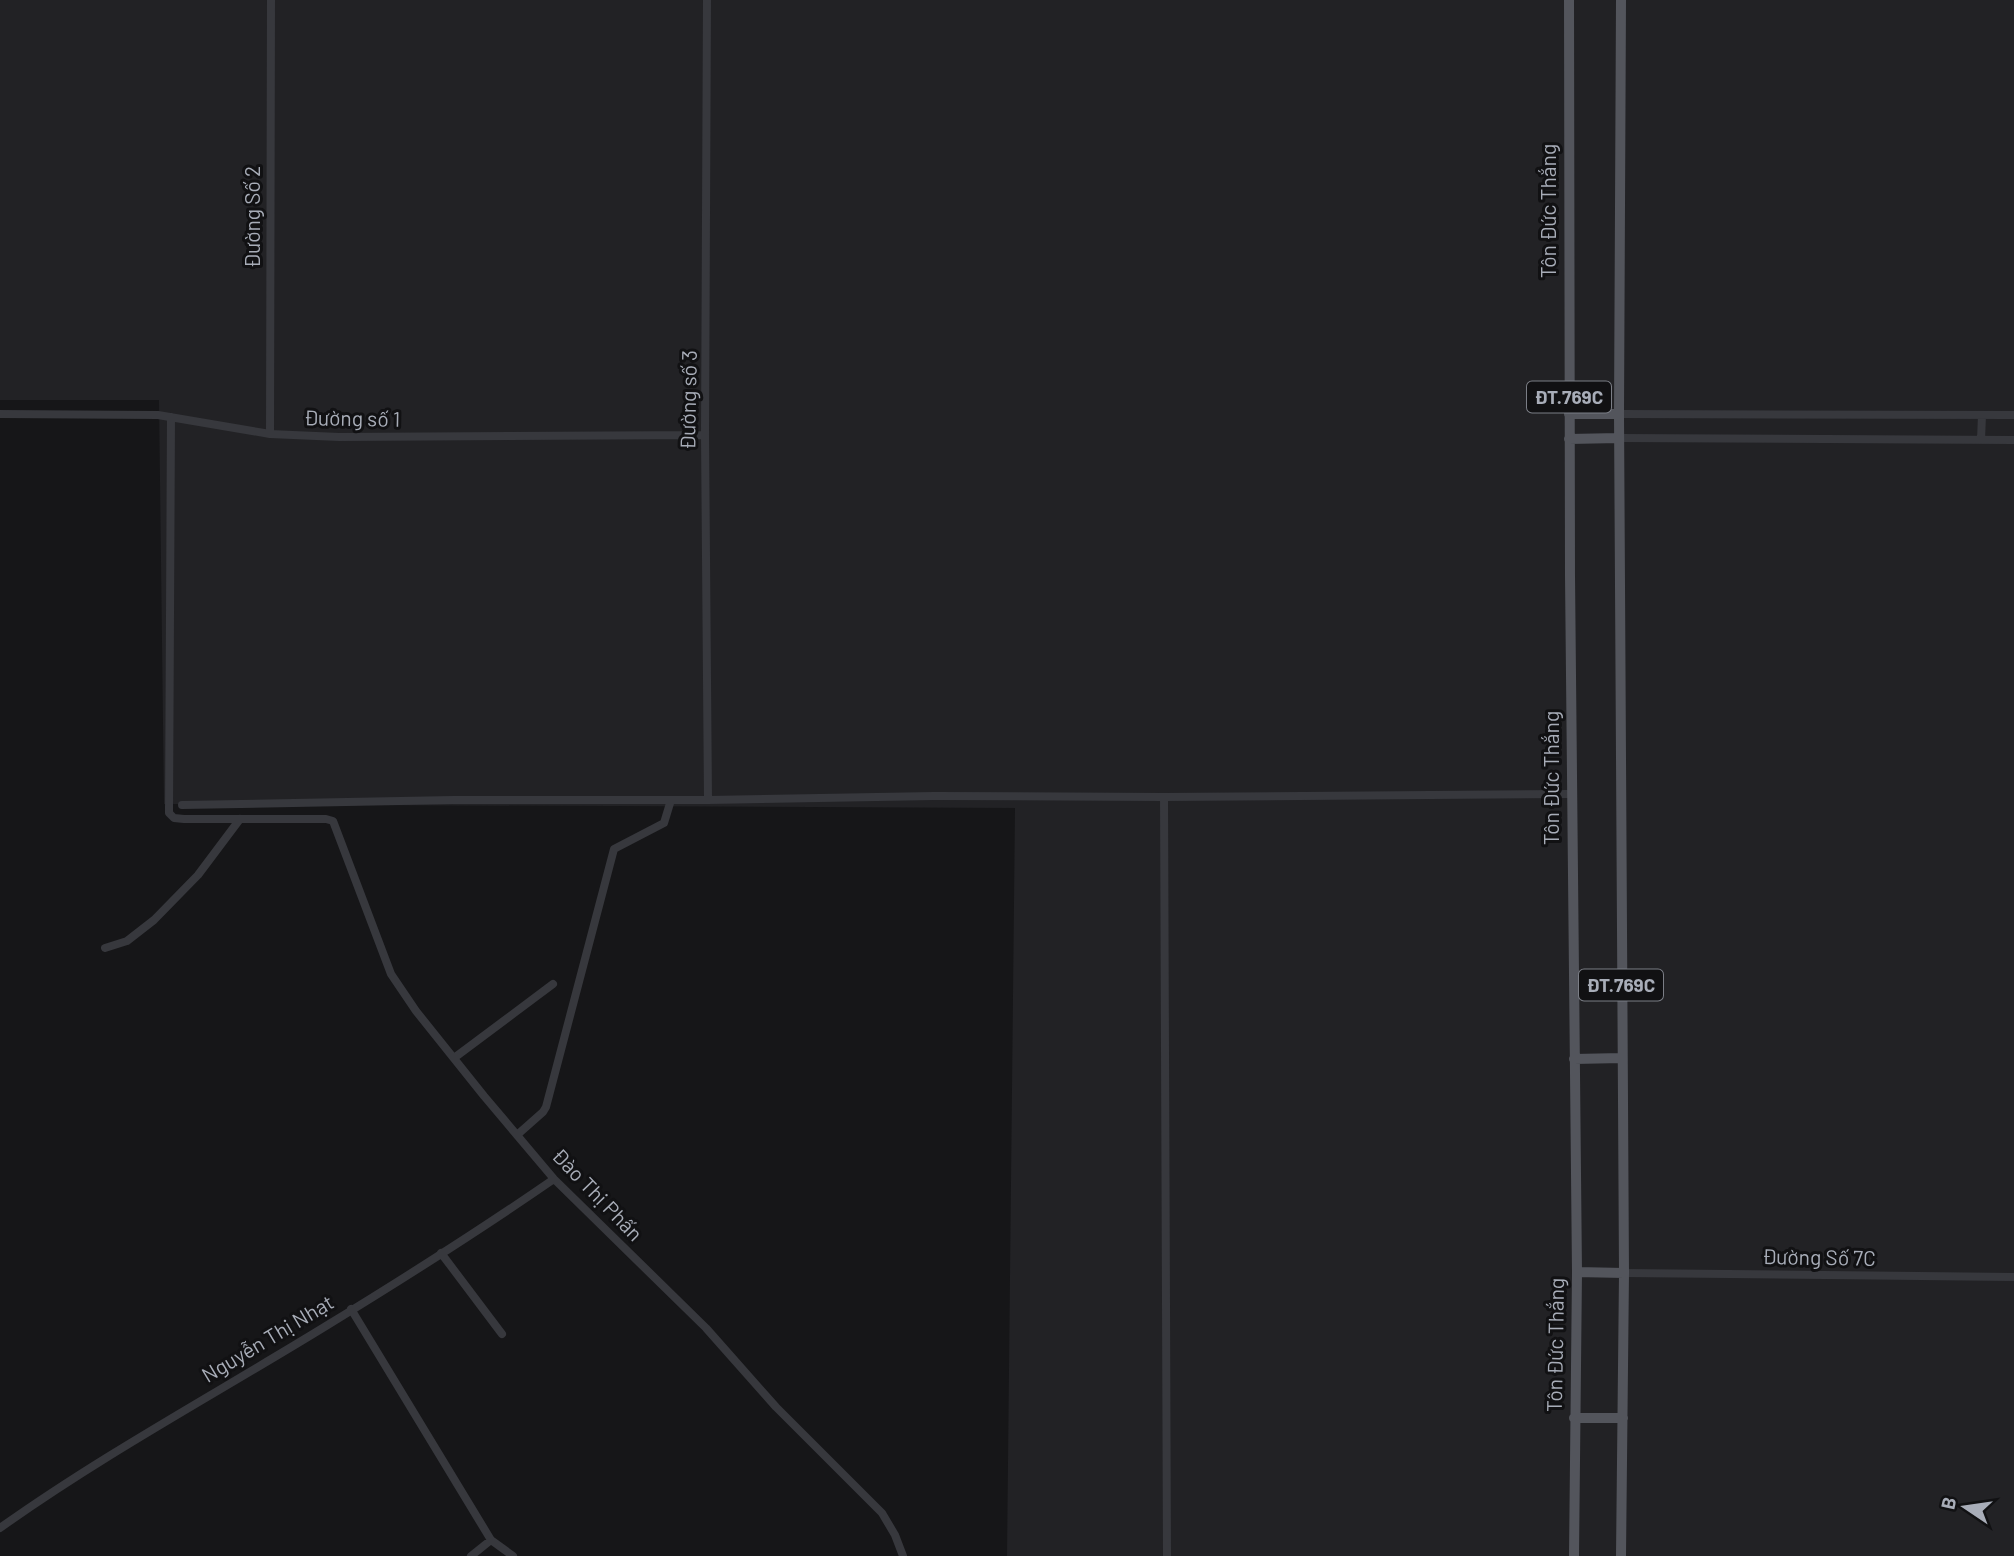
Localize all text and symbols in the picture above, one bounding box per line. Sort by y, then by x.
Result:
street label: Tôn Đức Thắng [1535,144,1560,278]
street label: Đường Số 2 [239,166,264,268]
street label: Đường số 3 [674,350,701,450]
road number: ĐT.769C [1527,382,1611,412]
street label: Đường số 1 [304,404,400,431]
street label: Tôn Đức Thắng [1538,711,1563,845]
road number: ĐT.769C [1579,970,1663,1001]
street label: Đào Thị Phấn [548,1142,648,1245]
street label: Đường Số 7C [1762,1243,1876,1270]
street label: Tôn Đức Thắng [1541,1278,1568,1412]
street label: Nguyễn Thị Nhạt [197,1289,338,1387]
north arrow [1930,1472,2000,1542]
text: B [1935,1495,1960,1511]

